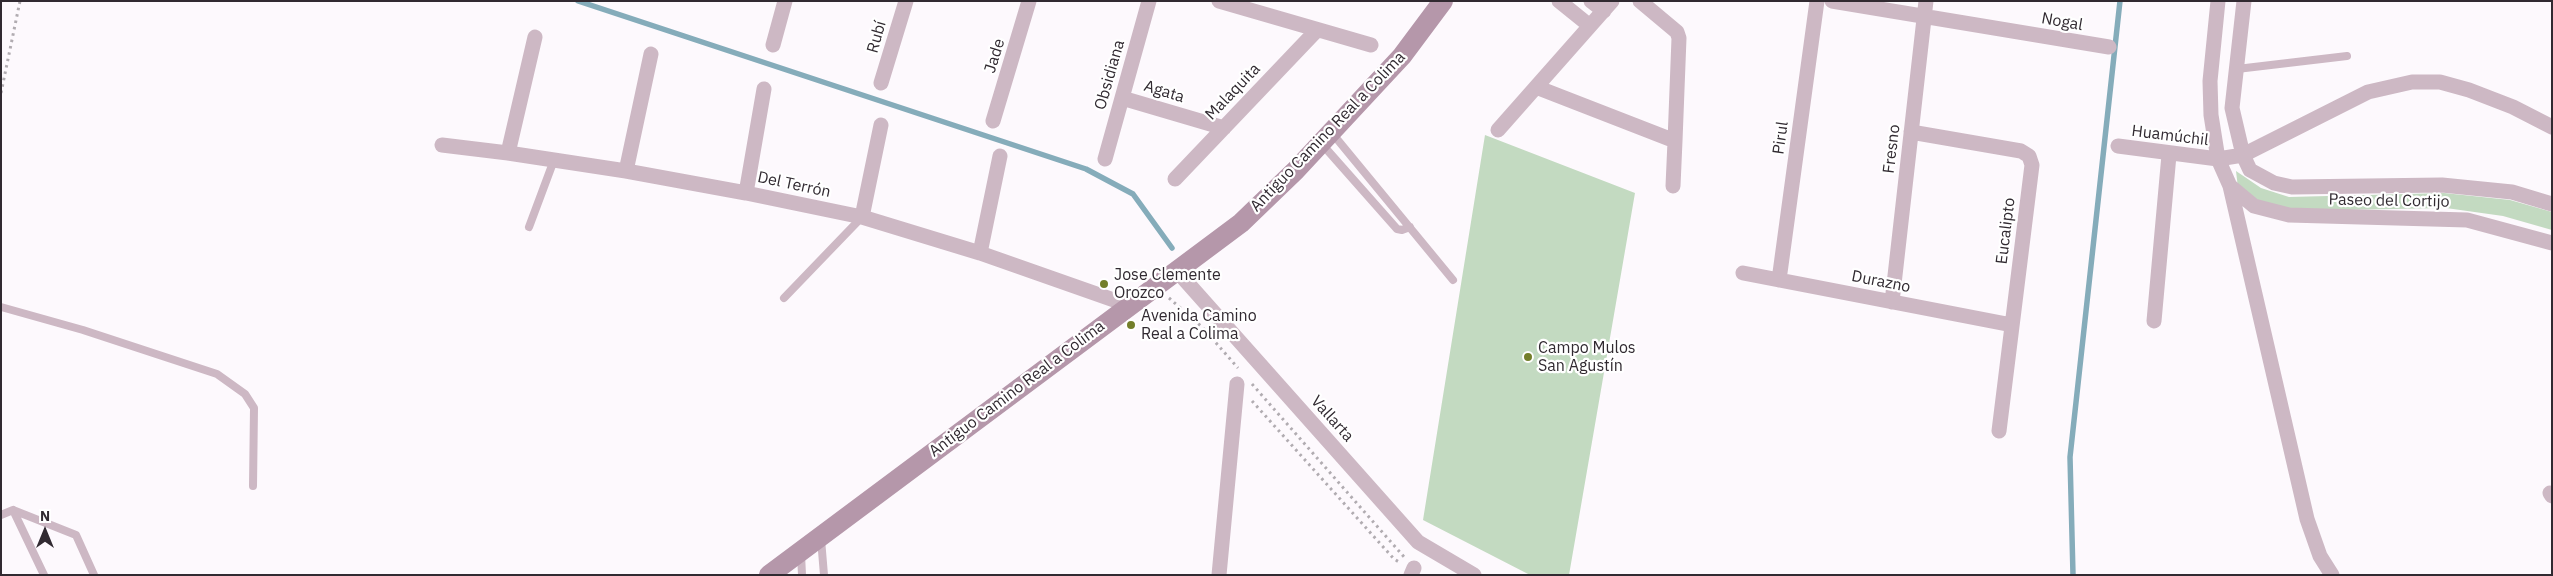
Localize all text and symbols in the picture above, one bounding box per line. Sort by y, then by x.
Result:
street label: Nogal [2040,9,2084,35]
street label: Rubí [863,19,891,55]
street label: Jade [981,37,1009,75]
street label: Obsidiana [1091,38,1129,112]
street label: Antiguo Camino Real a Colima [1246,48,1410,216]
street label: Malaquita [1201,60,1265,124]
street label: Agata [1141,77,1187,107]
street label: Pirul [1769,120,1793,156]
street label: Huamúchil [2130,122,2210,150]
street label: Fresno [1879,123,1905,175]
street label: Del Terrón [756,168,832,202]
street label: Paseo del Cortijo [2328,190,2450,212]
street label: Eucalipto [1992,197,2020,265]
place label: Jose Clemente Orozco [1114,265,1221,303]
street label: Durazno [1850,267,1912,297]
marker: Jose Clemente Orozco [1098,278,1110,290]
place label: Avenida Camino Real a Colima [1141,306,1257,344]
street label: Antiguo Camino Real a Colima [925,317,1109,461]
marker: Avenida Camino Real a Colima [1125,319,1137,331]
place label: Campo Mulos San Agustín [1538,338,1636,376]
marker: Campo Mulos San Agustín [1522,351,1534,363]
street label: Vallarta [1306,392,1358,446]
north arrow [20,506,70,556]
text: N [40,507,50,525]

